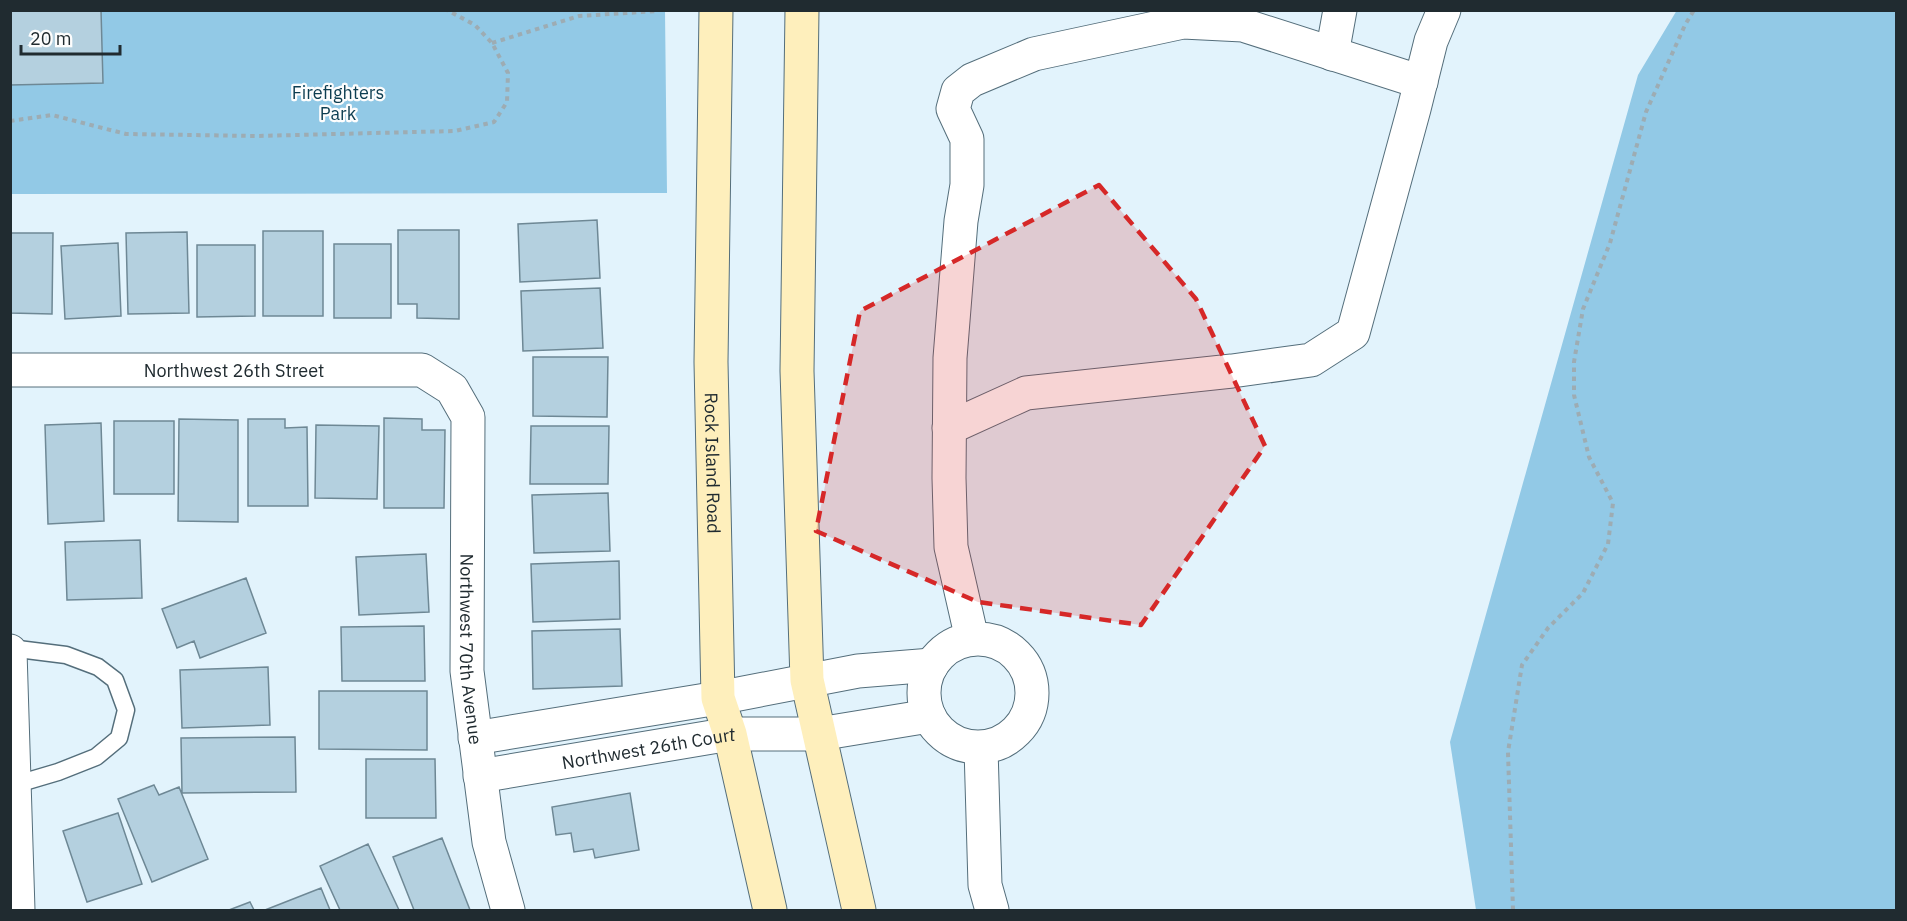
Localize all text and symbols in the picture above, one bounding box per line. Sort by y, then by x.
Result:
scale bar [21,18,120,56]
text: 20 m [30,27,72,50]
park label: Firefighters Park [292,81,384,125]
street label: Northwest 26th Street [144,359,324,382]
street label: Rock Island Road [700,392,726,534]
street label: Northwest 70th Avenue [456,553,488,746]
street label: Northwest 26th Court [560,723,735,774]

